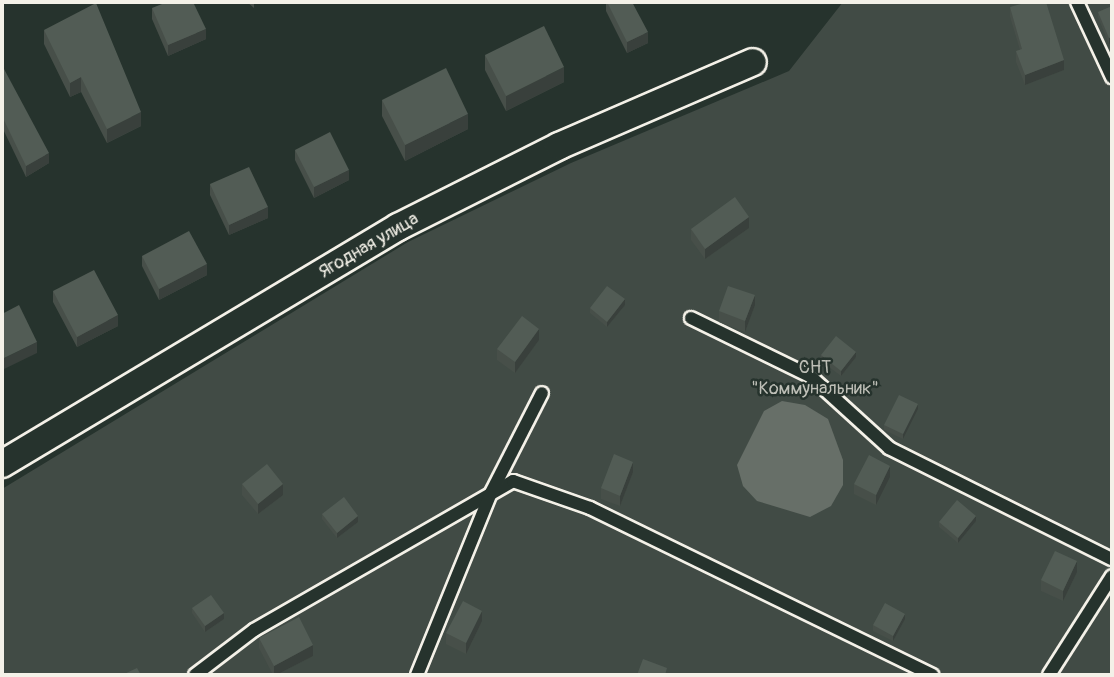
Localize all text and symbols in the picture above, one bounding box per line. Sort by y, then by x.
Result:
street label: Ягодная улица [315,209,423,283]
park label: СНТ "Коммунальник" [751,358,879,400]

